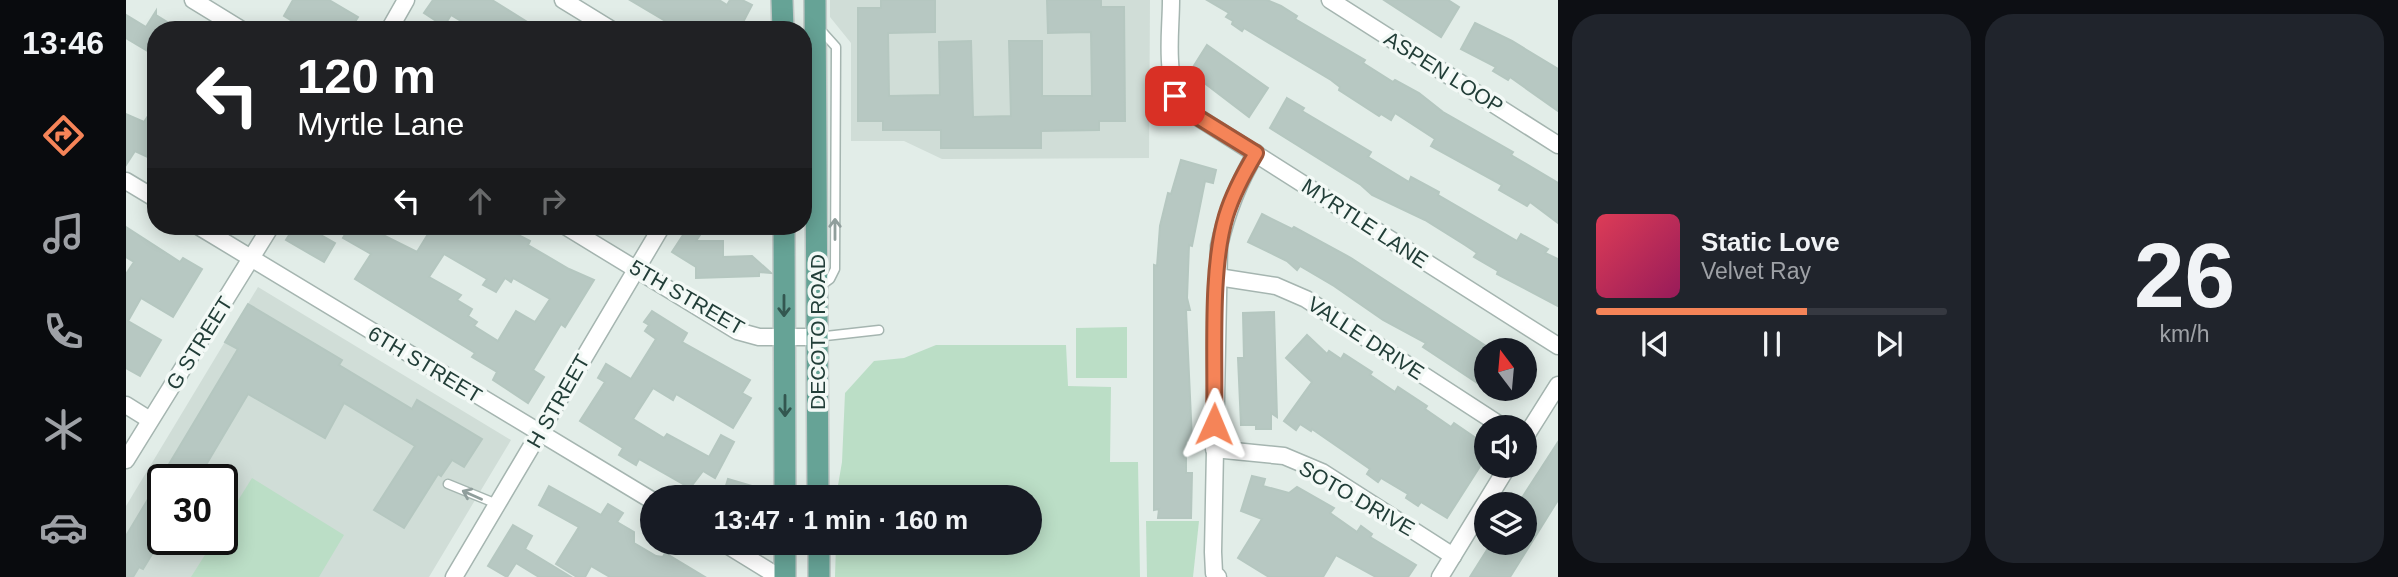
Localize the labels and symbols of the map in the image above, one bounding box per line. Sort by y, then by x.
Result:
street label: ASPEN LOOP [1380,26,1508,118]
pin [1145,66,1205,126]
street label: MYRTLE LANE [1298,174,1432,272]
one-way arrow [828,218,842,241]
street label: DECOTO ROAD [806,254,829,410]
street label: 5TH STREET [626,255,748,339]
street label: G STREET [161,292,237,394]
street label: VALLE DRIVE [1304,292,1428,384]
one-way arrow [777,294,791,317]
street label: 6TH STREET [364,321,486,407]
north arrow [1474,338,1536,401]
street label: H STREET [522,350,594,452]
position arrow [1177,387,1251,461]
one-way arrow [778,394,792,417]
street label: SOTO DRIVE [1295,456,1419,540]
speed limit sign: 30 [147,464,238,555]
one-way arrow [462,488,484,501]

